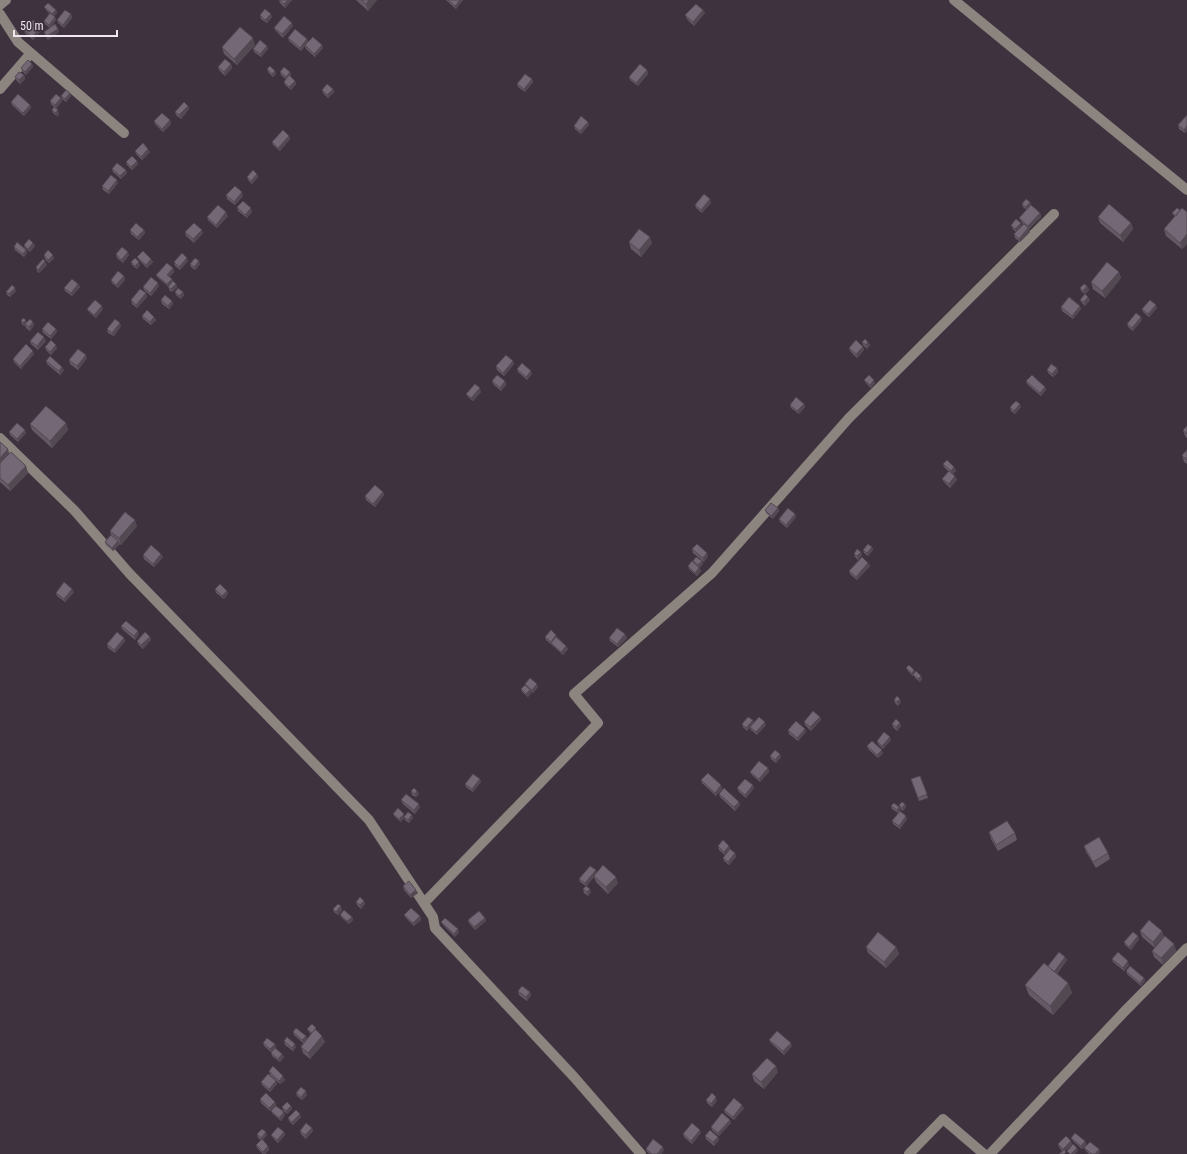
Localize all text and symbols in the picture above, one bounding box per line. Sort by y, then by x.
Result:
scale bar [14,12,117,38]
text: 50 m [20,19,44,33]

